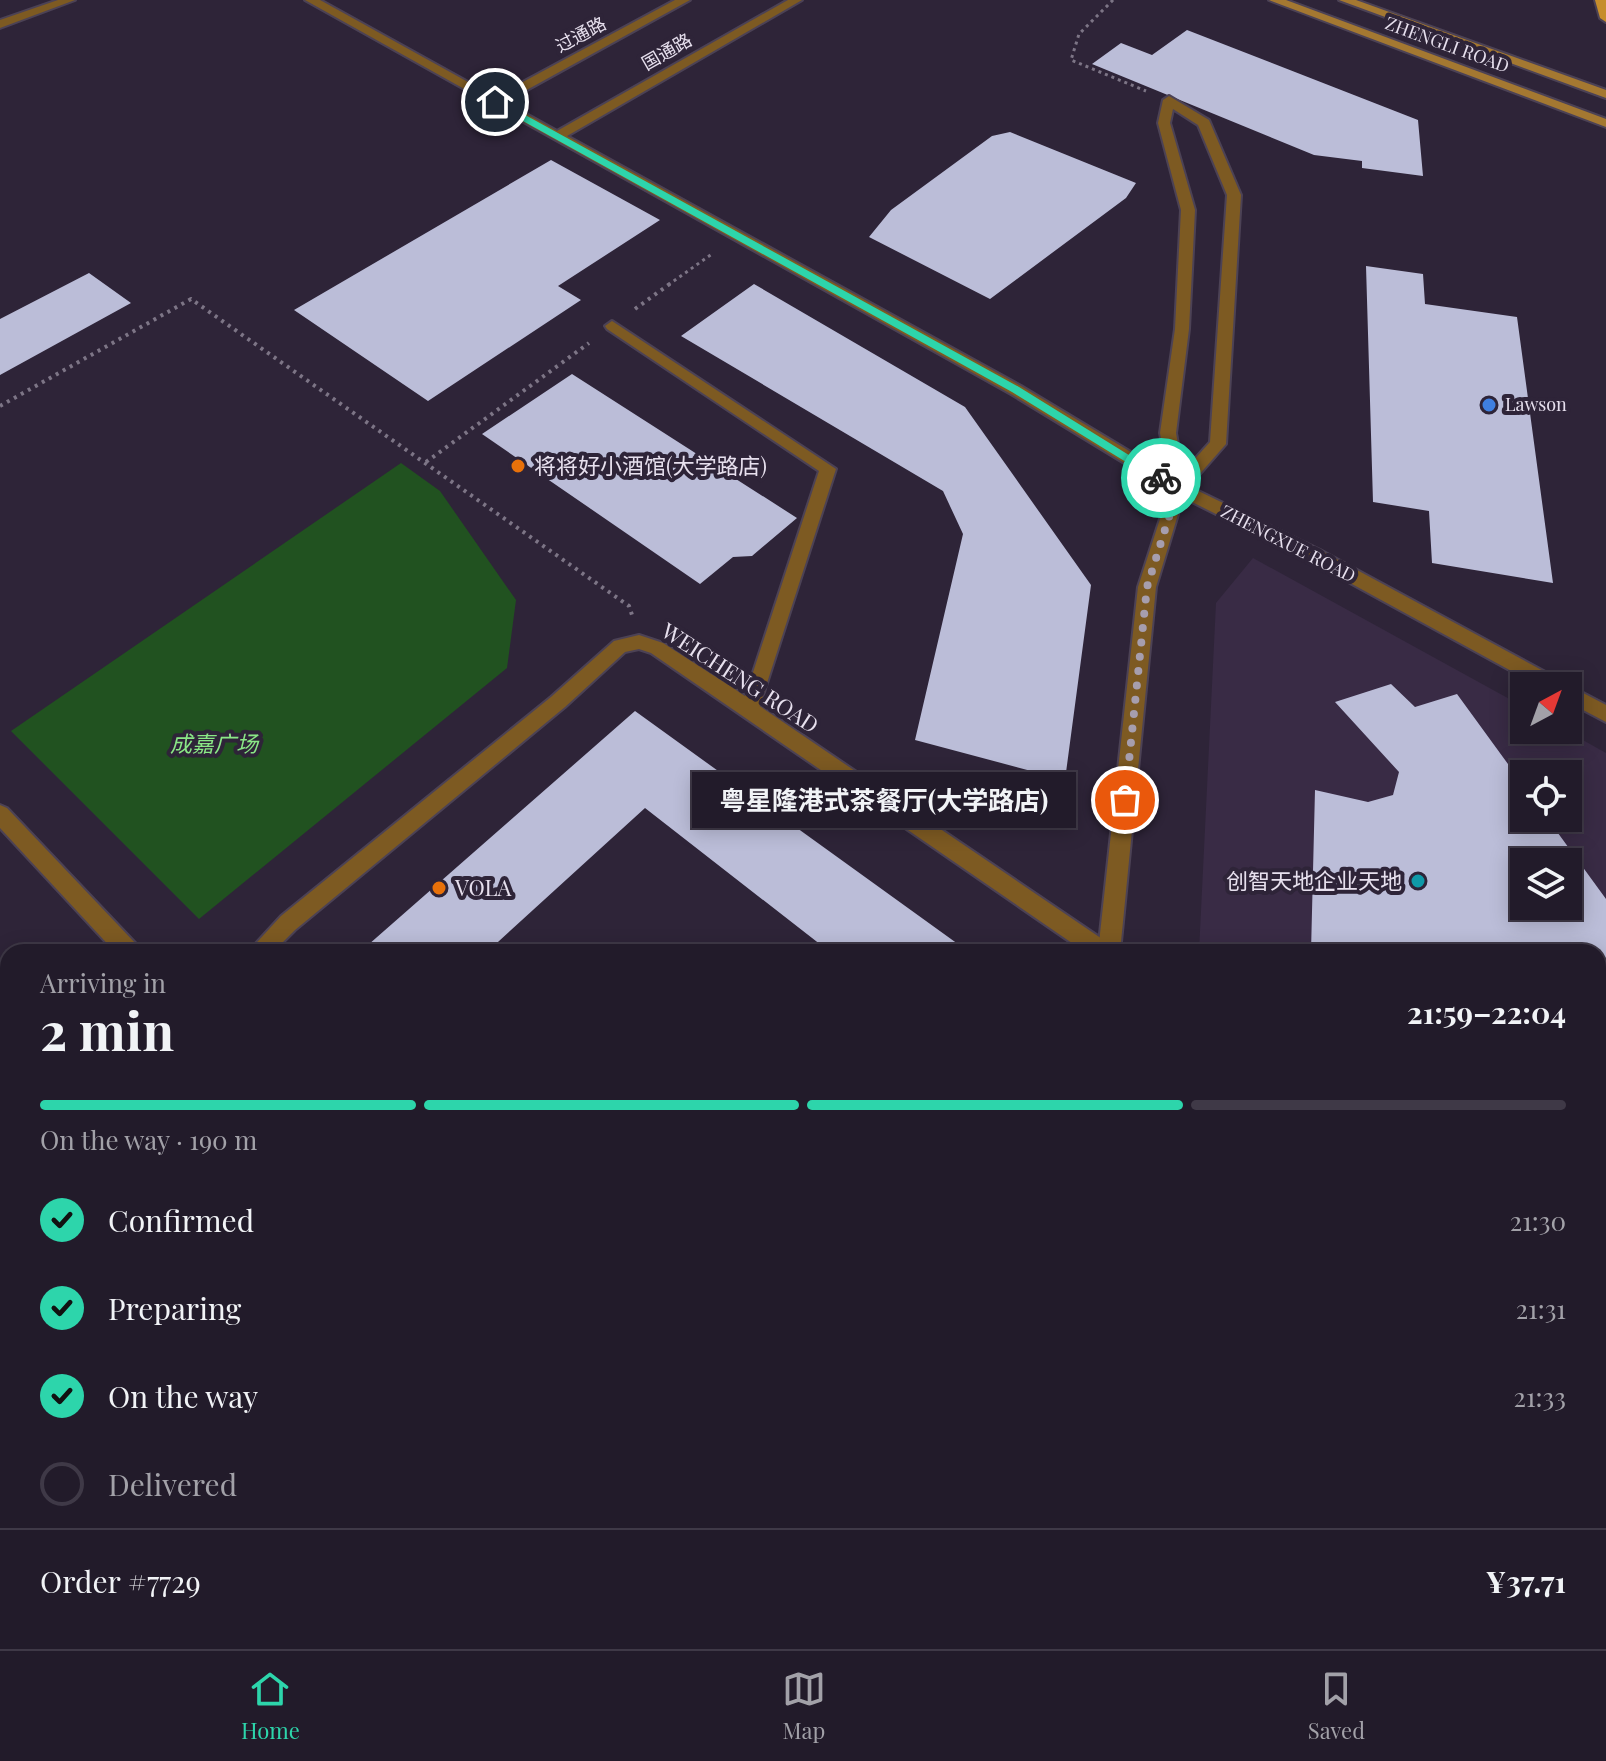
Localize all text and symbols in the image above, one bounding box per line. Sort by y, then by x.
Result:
street label: ZHENGLI ROAD [1382,10,1513,78]
street label: 过通路 [551,11,610,57]
street label: 国通路 [637,27,696,75]
pin [461,68,529,136]
icon: home [473,80,517,124]
place label: Lawson [1505,392,1567,416]
marker: Lawson [1480,396,1498,414]
courier [1121,438,1201,518]
place label: 将将好小酒馆(大学路店) [534,450,767,480]
icon: bike [1139,456,1183,500]
marker: 将将好小酒馆(大学路店) [509,457,527,475]
street label: ZHENGXUE ROAD [1217,499,1360,587]
street label: WEICHENG ROAD [655,615,825,739]
north arrow [1510,672,1582,744]
map controls [1510,672,1582,920]
park label: 成嘉广场 [170,728,260,758]
button: locate [1510,760,1582,832]
pin [1091,766,1159,834]
callout: 粤星隆港式茶餐厅(大学路店) [693,772,1077,828]
icon: bag [1103,778,1147,822]
text: 粤星隆港式茶餐厅(大学路店) [720,782,1048,817]
button: layers [1510,848,1582,920]
place label: 创智天地企业天地 [1226,865,1402,895]
place label: VOLA [454,872,512,902]
marker: 创智天地企业天地 [1409,872,1427,890]
marker: VOLA [430,879,448,897]
text: Arriving in [40,965,166,1000]
text: 21:59–22:04 [1407,992,1566,1032]
text: 2 min [40,995,174,1064]
text: On the way · 190 m [40,1122,257,1157]
icon: check [40,1198,84,1242]
text: Confirmed [108,1200,254,1240]
text: 21:30 [1510,1203,1566,1238]
icon: check [40,1286,84,1330]
text: Preparing [108,1288,241,1328]
text: 21:31 [1516,1291,1566,1326]
icon: check [40,1374,84,1418]
text: On the way [108,1376,258,1416]
text: 21:33 [1514,1379,1566,1414]
text: Delivered [108,1464,237,1504]
text: Order #7729 [40,1561,201,1601]
text: ¥37.71 [1486,1561,1566,1601]
tab: Home [241,1667,300,1745]
tab: Map [782,1667,826,1745]
tab: Saved [1308,1667,1365,1745]

